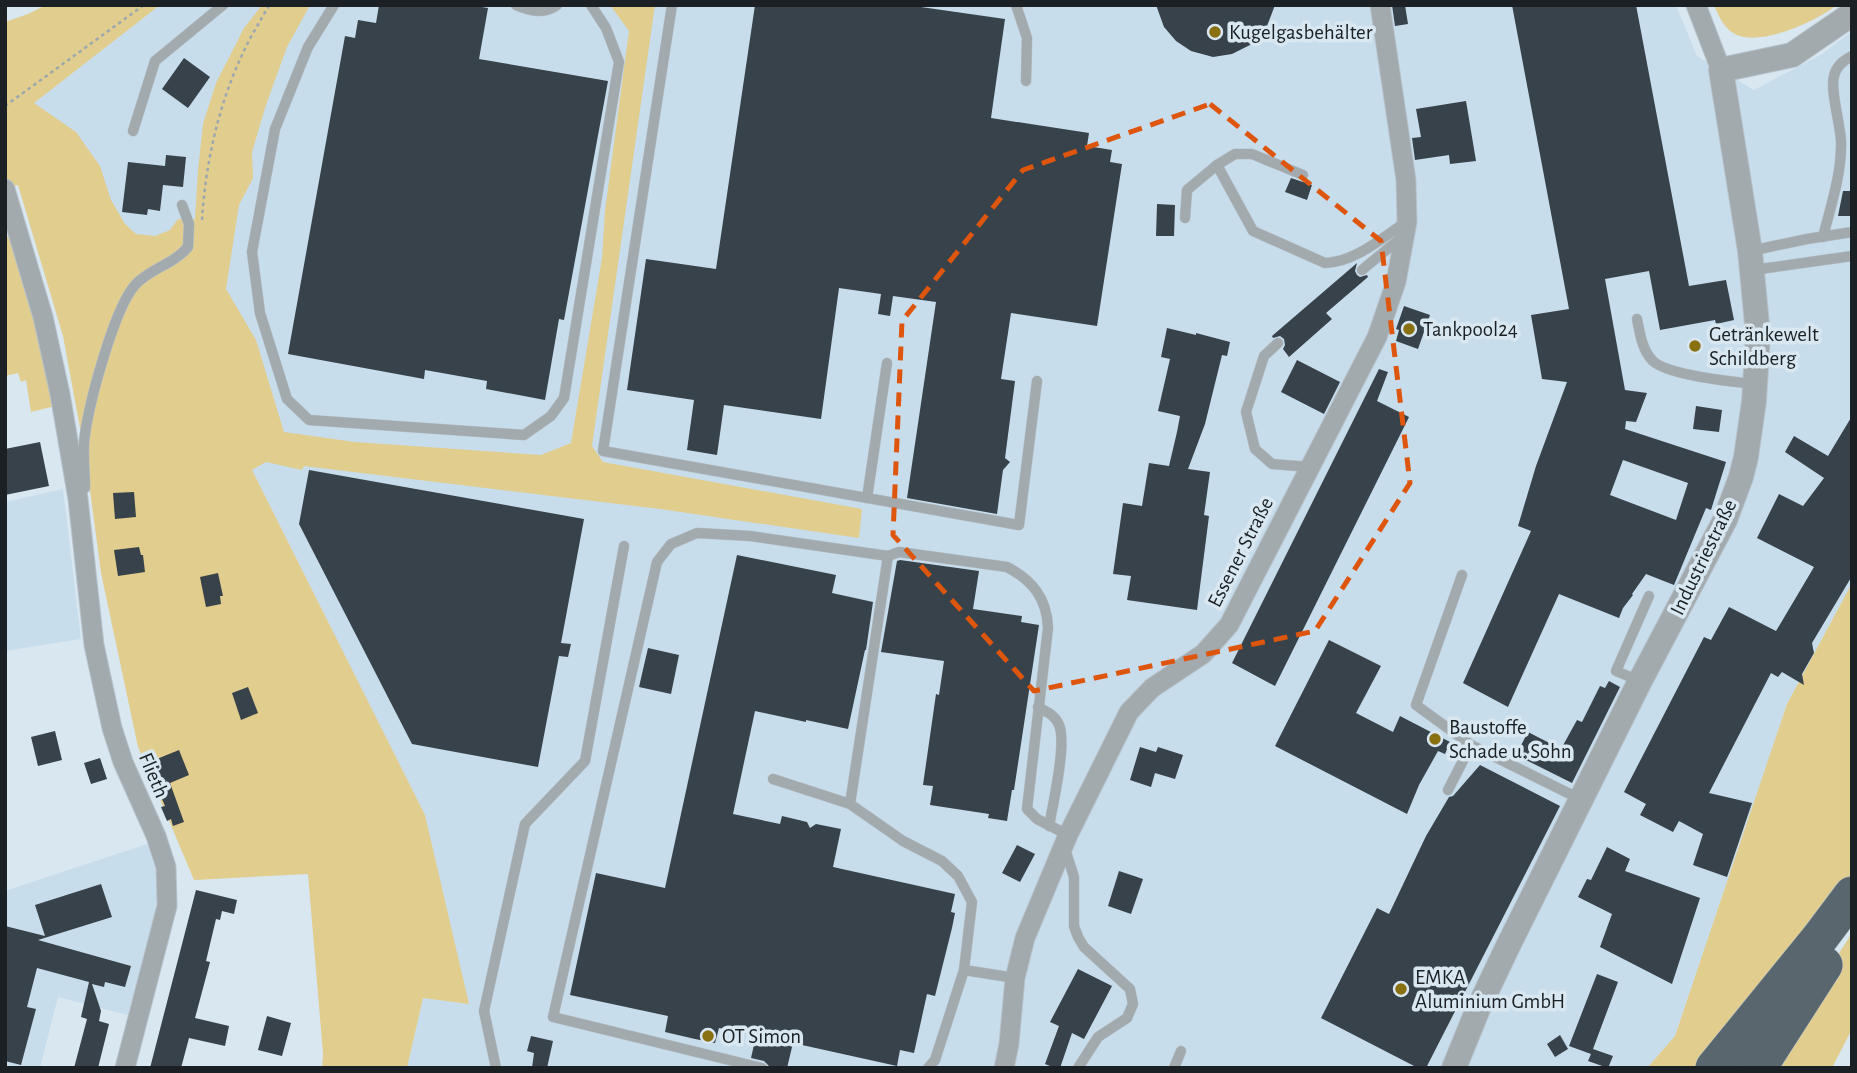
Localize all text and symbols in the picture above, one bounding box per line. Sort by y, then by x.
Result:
place label: Kugelgasbehälter [1229,22,1373,43]
marker: Kugelgasbehälter [1207,24,1223,40]
place label: Tankpool24 [1423,319,1518,340]
marker: Tankpool24 [1401,321,1417,337]
place label: Getränkewelt Schildberg [1709,324,1819,369]
marker: Getränkewelt Schildberg [1687,338,1703,354]
street label: Essener Straße [1204,494,1277,611]
street label: Industriestraße [1666,496,1740,618]
place label: Baustoffe Schade u. Sohn [1449,717,1572,762]
marker: Baustoffe Schade u. Sohn [1427,731,1443,747]
street label: Flieth [135,750,172,801]
place label: EMKA Aluminium GmbH [1415,967,1565,1012]
marker: EMKA Aluminium GmbH [1393,981,1409,997]
place label: OT Simon [722,1026,801,1047]
marker: OT Simon [700,1028,716,1044]

